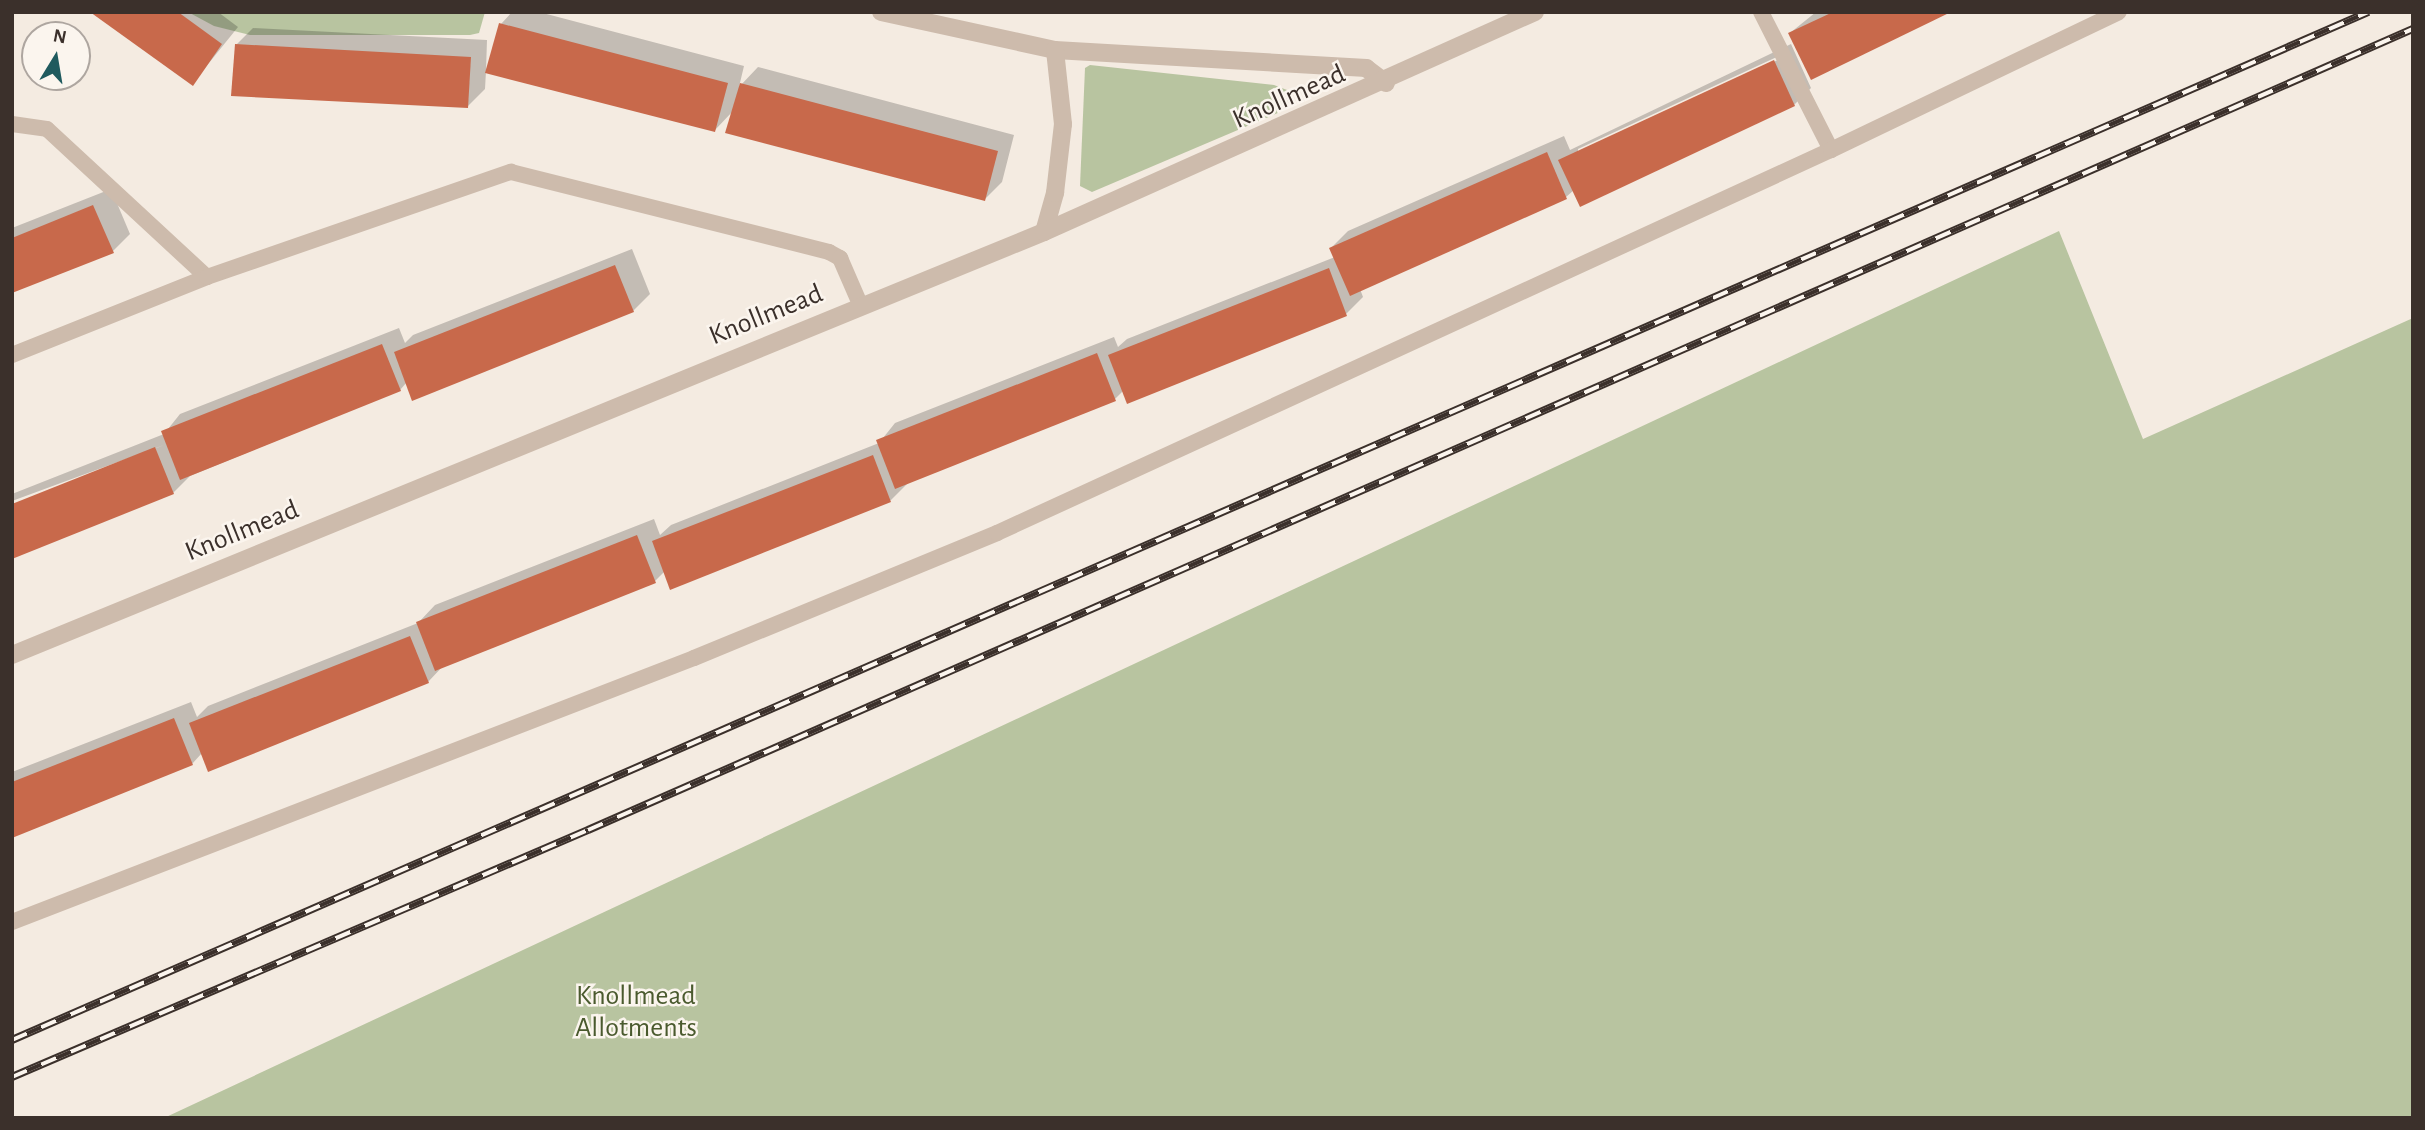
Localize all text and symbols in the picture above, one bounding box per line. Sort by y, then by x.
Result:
north arrow [21,21,91,91]
text: N [51,26,68,47]
street label: Knollmead [1227,57,1351,137]
street label: Knollmead [704,277,828,353]
street label: Knollmead [180,493,304,569]
park label: Knollmead Allotments [575,979,697,1045]

